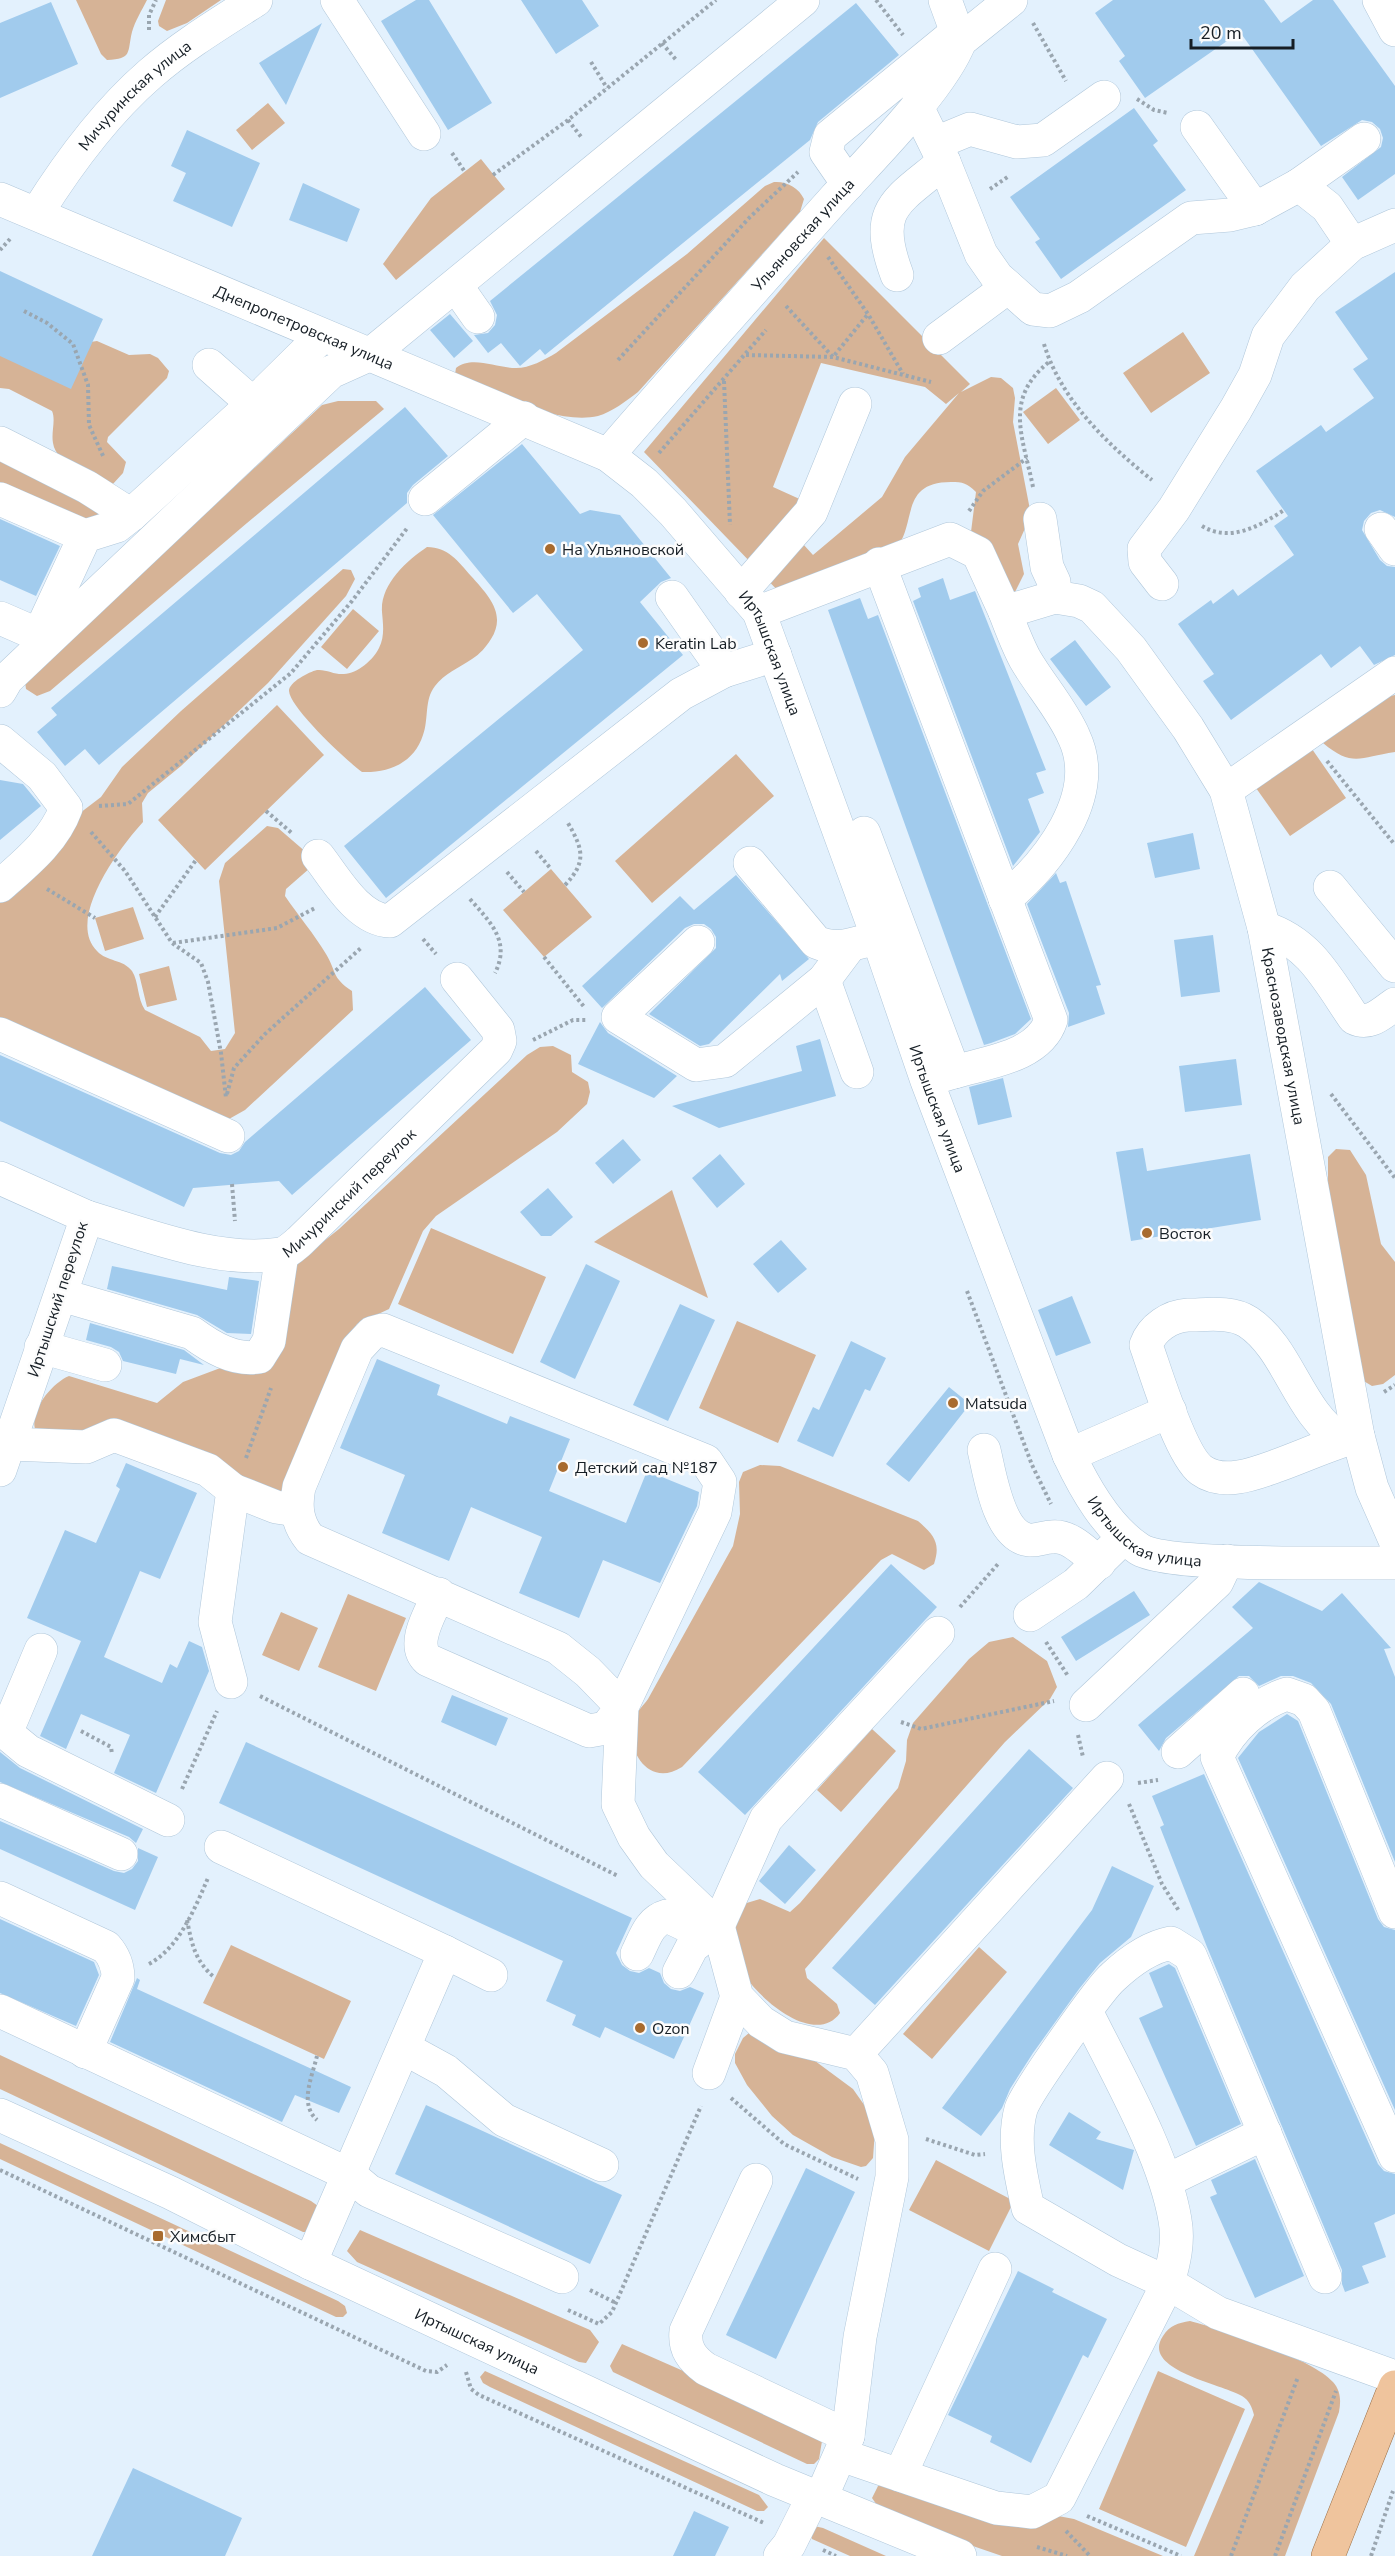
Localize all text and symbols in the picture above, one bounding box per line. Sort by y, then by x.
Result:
scale bar [1191,12,1293,50]
text: 20 m [1200,21,1242,45]
street label: Мичуринская улица [74,36,196,155]
street label: Ульяновская улица [746,174,860,297]
street label: Днепропетровская улица [211,280,397,376]
place label: На Ульяновской [562,539,684,561]
marker: На Ульяновской [543,542,557,556]
street label: Иртышская улица [733,586,806,719]
place label: Keratin Lab [655,633,736,655]
marker: Keratin Lab [636,636,650,650]
street label: Краснозаводская улица [1256,946,1310,1127]
street label: Иртышская улица [903,1042,971,1176]
street label: Мичуринский переулок [278,1123,422,1263]
street label: Иртышский переулок [22,1218,94,1380]
place label: Восток [1159,1223,1212,1245]
marker: Восток [1140,1226,1154,1240]
place label: Matsuda [965,1393,1027,1415]
marker: Matsuda [946,1396,960,1410]
place label: Детский сад №187 [575,1457,718,1479]
marker: Детский сад №187 [556,1460,570,1474]
street label: Иртышская улица [1082,1492,1203,1572]
place label: Ozon [652,2018,690,2040]
marker: Ozon [633,2021,647,2035]
place label: Химсбыт [170,2226,237,2248]
marker: Химсбыт [151,2229,165,2243]
street label: Иртышская улица [411,2303,542,2380]

